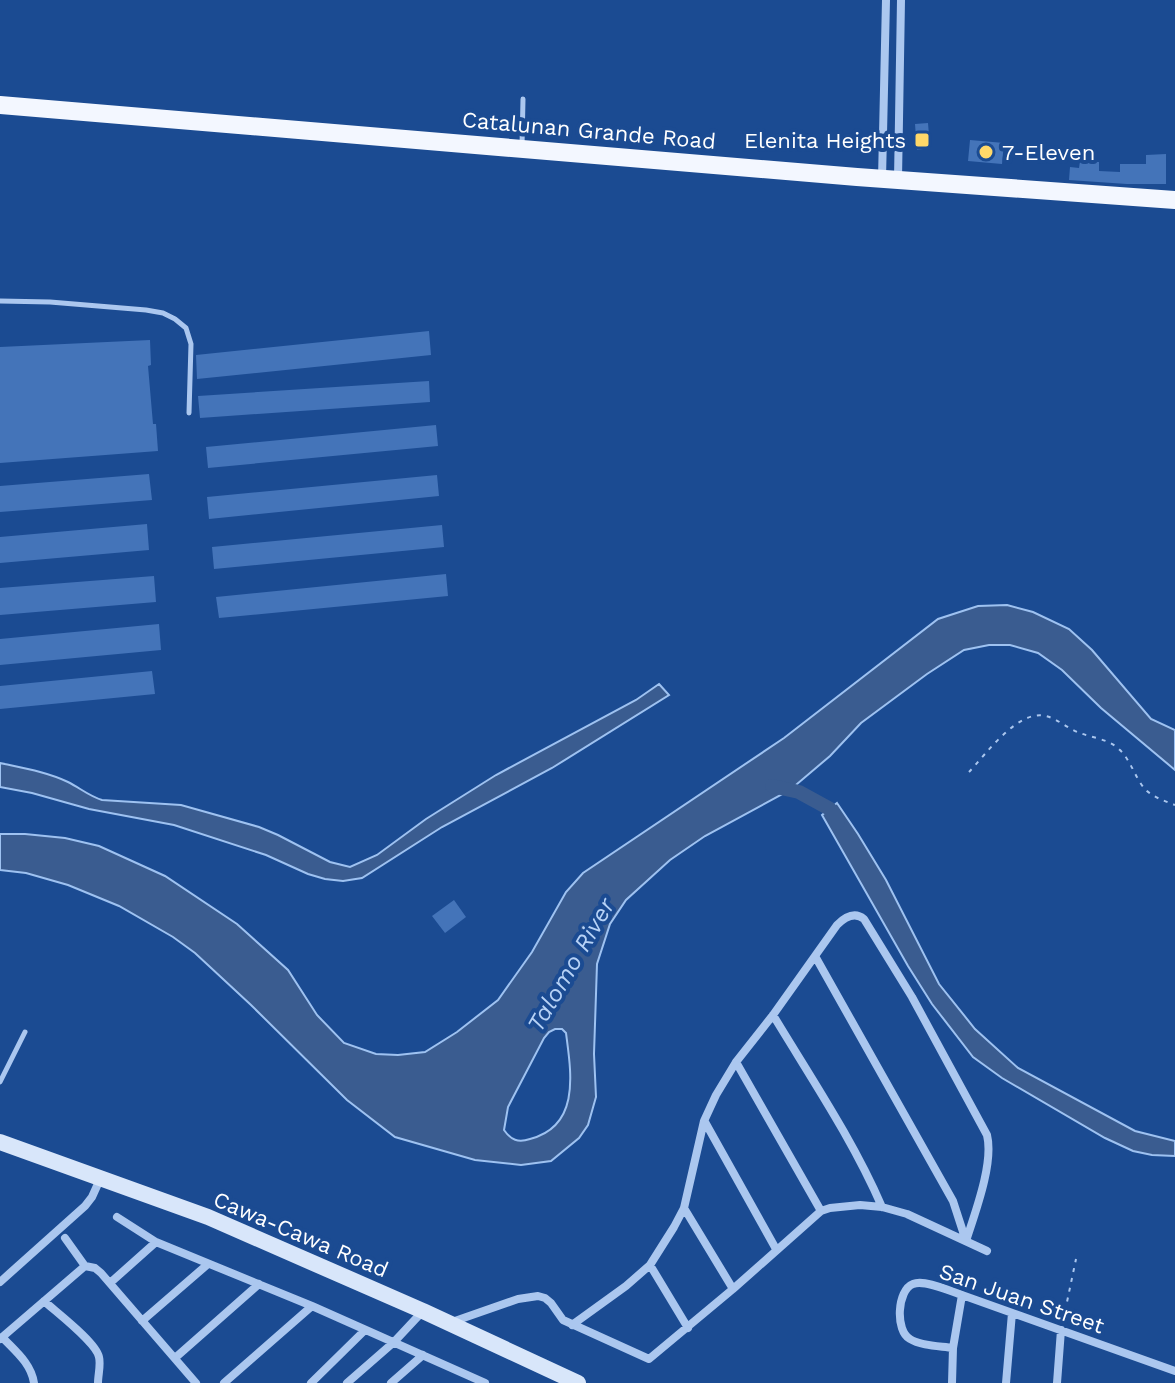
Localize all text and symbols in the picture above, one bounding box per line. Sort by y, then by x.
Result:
street label: Catalunan Grande Road [461,107,717,154]
place label: Elenita Heights [744,128,906,153]
marker: Elenita Heights [913,131,931,149]
place label: 7-Eleven [1002,140,1095,165]
marker: 7-Eleven [977,143,995,161]
water label: Talomo River [522,892,621,1037]
street label: Cawa-Cawa Road [210,1186,392,1283]
street label: San Juan Street [936,1259,1107,1338]

